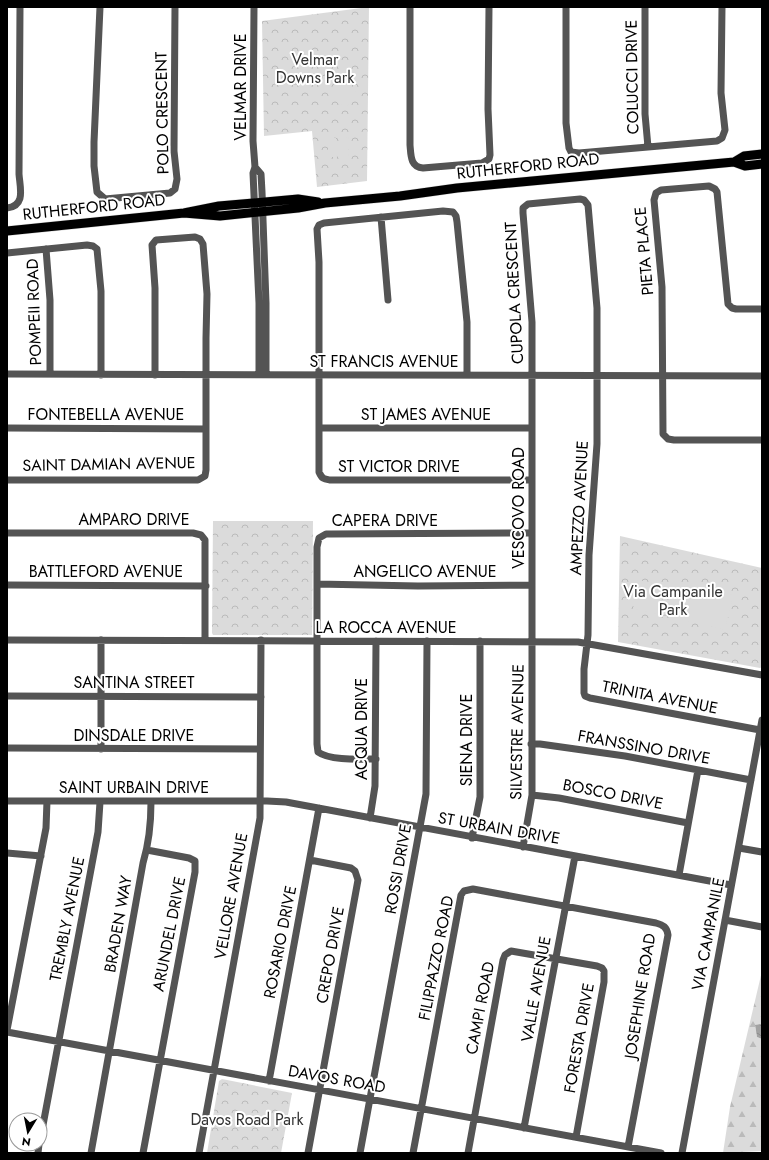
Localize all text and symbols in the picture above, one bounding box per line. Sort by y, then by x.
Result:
street label: COLUCCI DRIVE [620,20,644,134]
street label: VELMAR DRIVE [229,34,252,140]
park label: Velmar Downs Park [276,48,355,89]
street label: POLO CRESCENT [149,51,175,175]
street label: RUTHERFORD ROAD [455,147,601,185]
street label: RUTHERFORD ROAD [21,188,167,226]
street label: PIETA PLACE [629,206,659,296]
street label: CUPOLA CRESCENT [499,221,529,365]
street label: POMPEII ROAD [21,258,47,366]
street label: ST FRANCIS AVENUE [310,350,458,373]
street label: FONTEBELLA AVENUE [28,403,184,426]
street label: ST JAMES AVENUE [361,403,491,426]
street label: AMPEZZO AVENUE [564,440,594,576]
street label: VESCOVO ROAD [507,447,530,569]
street label: SAINT DAMIAN AVENUE [22,451,196,477]
street label: ST VICTOR DRIVE [338,455,460,478]
street label: AMPARO DRIVE [78,508,190,531]
street label: CAPERA DRIVE [332,509,438,532]
street label: BATTLEFORD AVENUE [29,560,183,583]
street label: ANGELICO AVENUE [353,560,497,583]
park label: Via Campanile Park [623,580,723,621]
street label: LA ROCCA AVENUE [315,616,457,639]
street label: SILVESTRE AVENUE [504,664,530,800]
street label: SANTINA STREET [73,671,195,694]
street label: TRINITA AVENUE [600,675,720,719]
street label: ACQUA DRIVE [350,678,373,780]
street label: SIENA DRIVE [455,694,478,786]
street label: DINSDALE DRIVE [74,724,194,747]
street label: FRANSSINO DRIVE [576,724,712,770]
street label: BOSCO DRIVE [561,773,665,815]
street label: SAINT URBAIN DRIVE [59,776,209,799]
street label: ST URBAIN DRIVE [436,806,562,850]
street label: ROSSI DRIVE [379,822,417,916]
street label: VELLORE AVENUE [209,831,253,961]
street label: TREMBLY AVENUE [44,855,90,983]
street label: BRADEN WAY [98,874,138,974]
street label: ARUNDEL DRIVE [147,875,191,993]
street label: VIA CAMPANILE [686,876,730,992]
street label: ROSARIO DRIVE [258,884,302,1000]
street label: FILIPPAZZO ROAD [413,894,459,1022]
street label: CREPO DRIVE [310,905,350,1005]
street label: JOSEPHINE ROAD [618,932,661,1062]
street label: VALLE AVENUE [515,934,557,1044]
street label: CAMPI ROAD [460,959,500,1056]
street label: FORESTA DRIVE [558,981,600,1095]
street label: DAVOS ROAD [287,1059,388,1099]
park label: Davos Road Park [190,1108,305,1131]
north arrow [8,1112,48,1152]
text: N [21,1133,32,1150]

